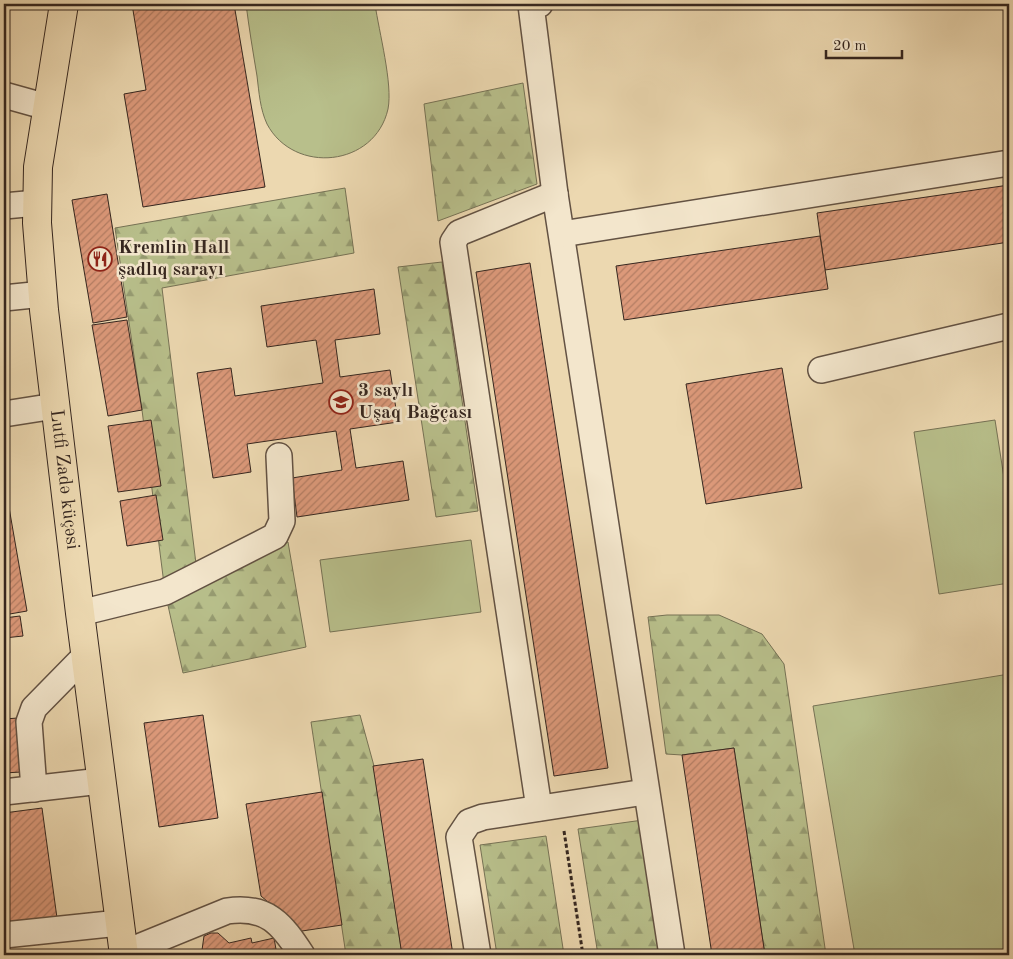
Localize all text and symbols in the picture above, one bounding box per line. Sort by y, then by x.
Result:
scale bar [826,28,902,60]
text: 20 m [833,39,867,54]
place label: Kremlin Hall şadlıq sarayı [118,239,230,280]
restaurant icon: Kremlin Hall şadlıq sarayı [87,246,113,272]
place label: 3 saylı Uşaq Bağçası [358,382,473,423]
school or university icon: 3 saylı Uşaq Bağçası [328,389,354,415]
street label: Lutfi Zadə küçəsi [46,408,82,551]

